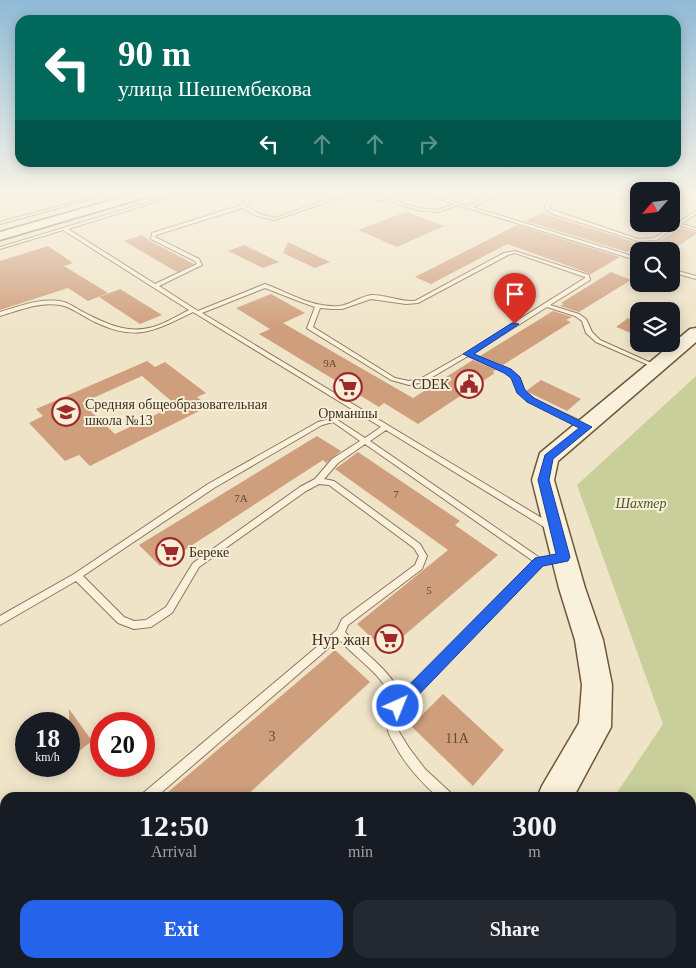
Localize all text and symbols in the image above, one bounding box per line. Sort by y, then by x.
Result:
icon: left [35,35,100,100]
text: 90 m [118,35,191,74]
text: улица Шешембекова [118,76,312,101]
icon: left [255,130,283,158]
icon: ahead [308,130,336,158]
icon: ahead [361,130,389,158]
icon: right [414,130,442,158]
north arrow [630,182,680,232]
map controls [630,182,680,352]
button: search [630,242,680,292]
pin [494,273,536,324]
icon: arrive [501,280,529,308]
button: layers [630,302,680,352]
house number: 9А [323,357,337,369]
public building icon: CDEK [454,369,484,399]
supermarket icon: Орманшы [333,372,363,402]
place label: CDEK [412,377,450,392]
school or university icon: Средняя общеобразовательная школа №13 [51,397,81,427]
place label: Средняя общеобразовательная школа №13 [85,397,268,428]
place label: Орманшы [318,406,378,421]
house number: 7 [393,488,399,500]
house number: 7А [234,492,248,504]
park label: Шахтер [614,496,667,511]
supermarket icon: Береке [155,537,185,567]
place label: Береке [189,545,229,560]
house number: 5 [426,584,432,596]
supermarket icon: Нур жан [374,624,404,654]
place label: Нур жан [312,631,370,649]
position arrow [371,679,423,731]
speed limit sign: 20 [90,712,155,777]
text: 18 [35,725,60,752]
house number: 3 [269,729,276,744]
house number: 11А [445,731,470,746]
text: km/h [35,750,60,764]
text: 12:50 [139,809,209,842]
text: 1 [353,809,368,842]
text: 300 [512,809,557,842]
text: Arrival [151,843,197,860]
text: min [348,843,373,860]
text: m [528,843,541,860]
button: Exit [20,900,343,958]
button: Share [353,900,676,958]

